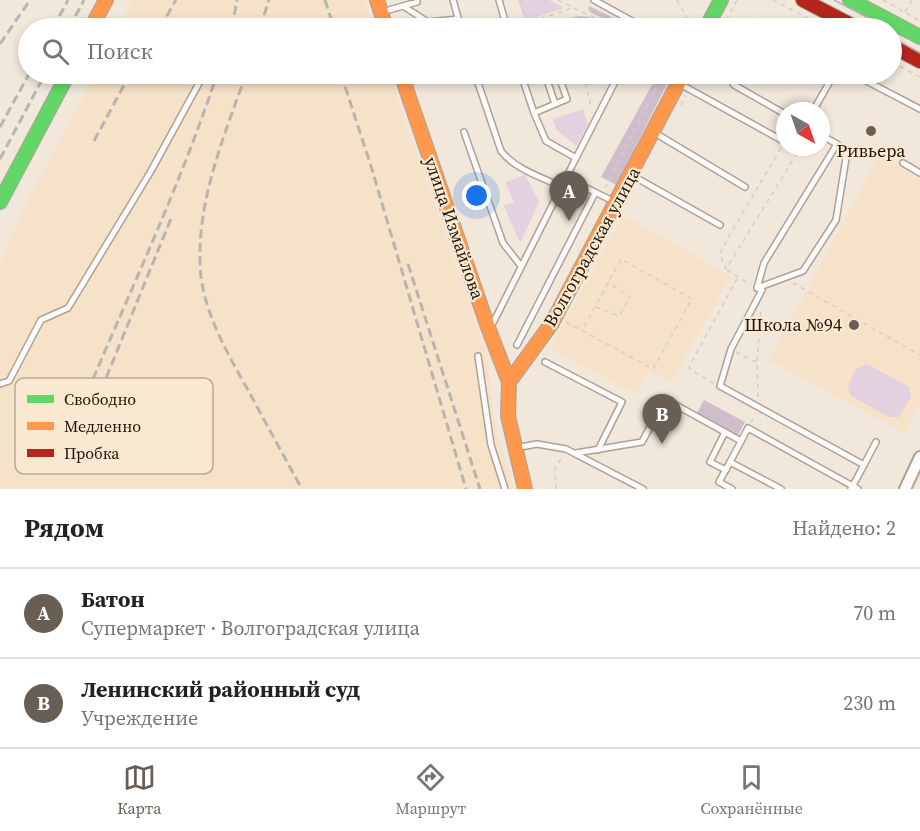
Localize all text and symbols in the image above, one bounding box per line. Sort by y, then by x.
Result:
search box [18,18,902,84]
icon: search [39,35,72,68]
text: Поиск [87,36,153,66]
north arrow [776,102,830,156]
marker: Ривьера [864,124,878,138]
place label: Ривьера [836,138,906,163]
street label: улица Измайлова [418,153,491,303]
street label: Волгоградская улица [537,162,646,331]
pin: A [550,172,588,221]
your location [462,181,491,210]
place label: Школа №94 [744,312,842,337]
marker: Школа №94 [847,318,861,332]
legend [15,378,213,474]
text: Свободно [64,388,136,410]
pin: B [642,394,682,444]
text: Медленно [64,415,141,437]
text: Пробка [64,442,120,464]
text: Рядом [24,510,104,546]
text: Найдено: 2 [792,514,896,542]
text: Батон [81,584,145,614]
text: A [37,599,50,627]
text: 70 m [853,599,896,627]
text: Супермаркет · Волгоградская улица [81,614,420,642]
text: Ленинский районный суд [81,674,360,704]
text: B [37,689,50,717]
text: 230 m [843,689,896,717]
text: Учреждение [81,704,198,732]
tab: Карта [117,761,161,819]
tab: Маршрут [396,761,466,819]
tab: Сохранённые [700,761,803,819]

